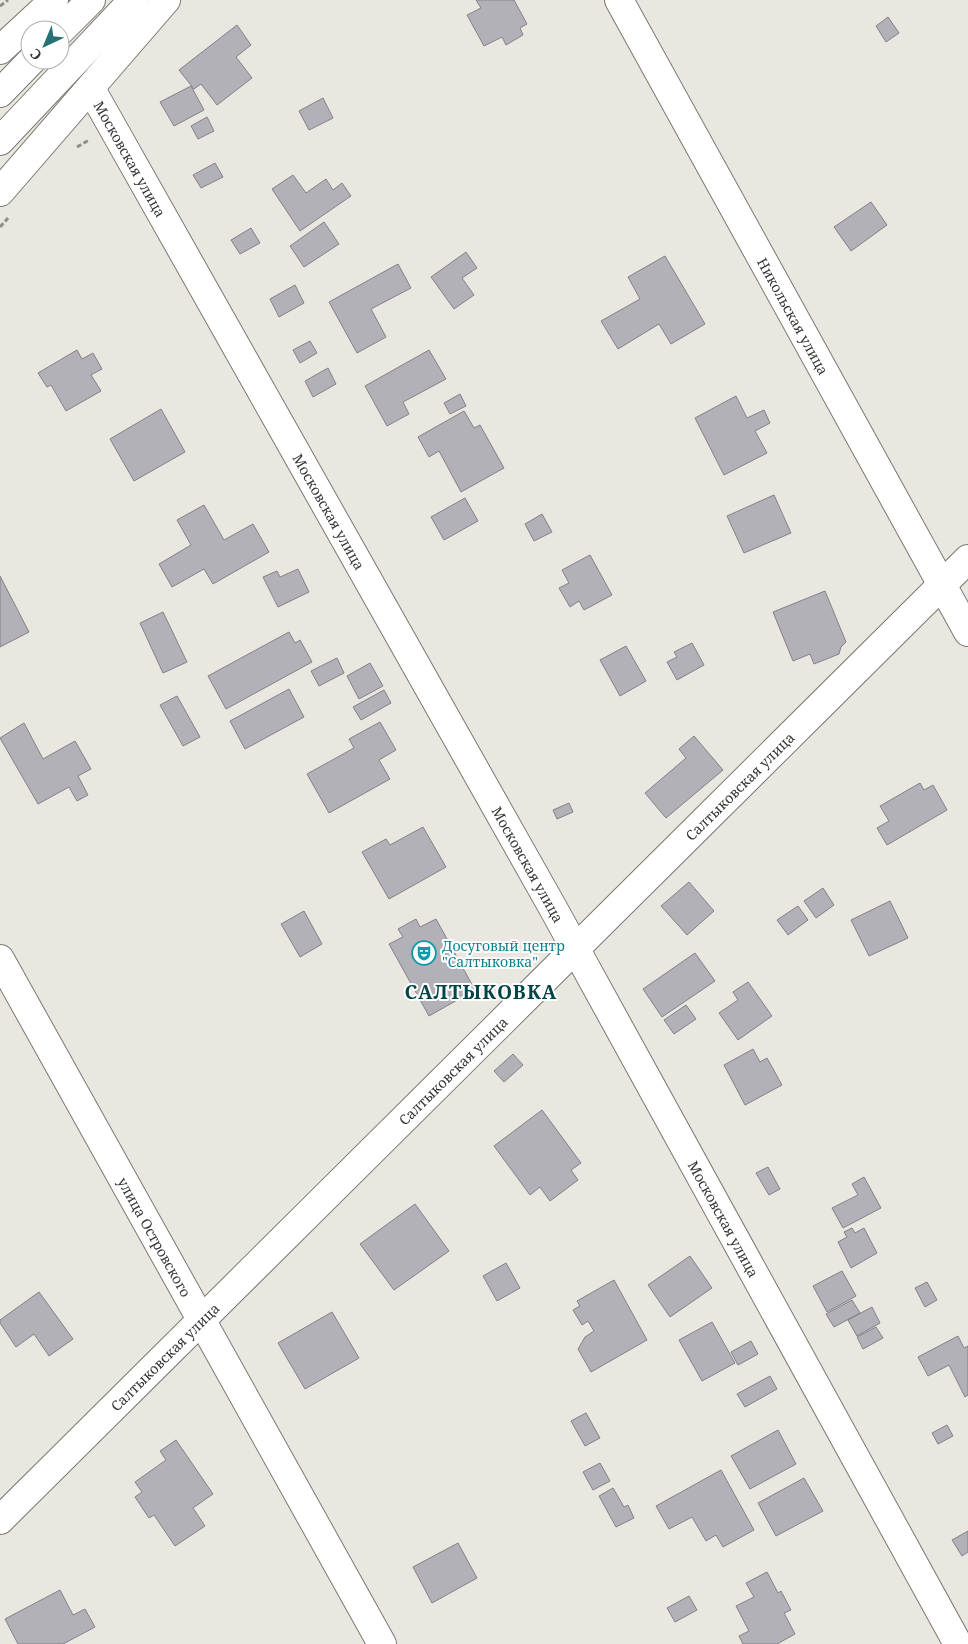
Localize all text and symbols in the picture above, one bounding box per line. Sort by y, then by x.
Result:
north arrow [20,20,70,70]
text: С [26,45,46,65]
street label: Московская улица [90,97,171,220]
street label: Никольская улица [753,254,834,378]
street label: Московская улица [289,450,370,573]
street label: Салтыковская улица [681,728,798,844]
street label: Московская улица [488,803,569,926]
place label: Досуговый центр "Салтыковка" [442,936,565,971]
theatre icon: Досуговый центр "Салтыковка" [411,940,437,966]
district label: САЛТЫКОВКА [405,979,557,1005]
street label: Салтыковская улица [394,1012,511,1129]
street label: Московская улица [684,1157,764,1281]
street label: улица Островского [114,1173,196,1300]
street label: Салтыковская улица [106,1298,223,1415]

